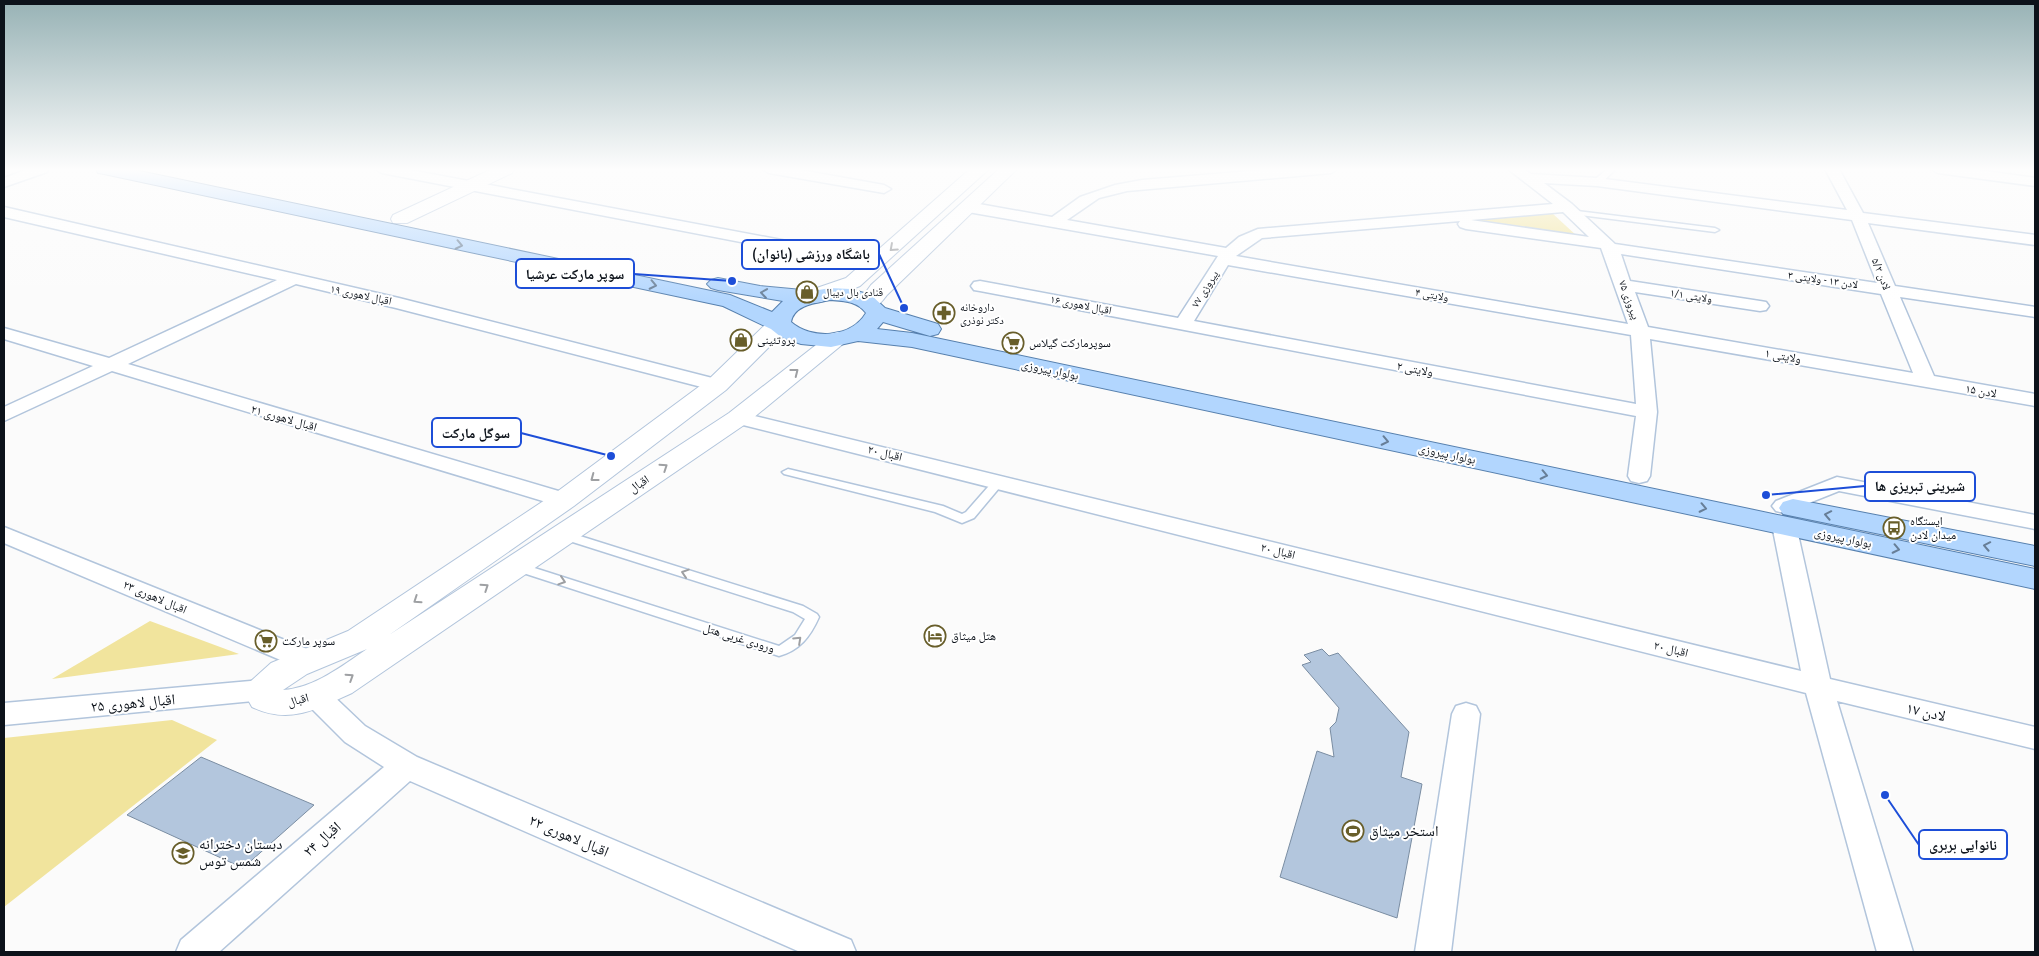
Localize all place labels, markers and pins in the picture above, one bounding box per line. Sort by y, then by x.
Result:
callout: باشگاه ورزشی (بانوان) [742,240,879,269]
callout: سوپر مارکت عرشیا [516,259,634,288]
shop icon: قنادی بال دیبال [795,280,819,304]
place label: قنادی بال دیبال [823,286,884,299]
pharmacy icon: داروخانه دکتر نوذری [932,301,956,325]
place label: داروخانه دکتر نوذری [960,301,1004,327]
shop icon: پروتئینی [729,328,753,352]
supermarket icon: سوپرمارکت گیلاس [1001,331,1025,355]
place label: پروتئینی [757,333,796,347]
place label: سوپرمارکت گیلاس [1029,336,1111,350]
callout: سوگل مارکت [432,418,521,447]
callout: شیرینی تبریزی ها [1865,472,1975,501]
place label: ایستگاه میدان لادن [1910,514,1956,542]
bus stop icon: ایستگاه میدان لادن [1882,516,1906,540]
hotel icon: هتل میثاق [923,624,947,648]
supermarket icon: سوپر مارکت [254,629,278,653]
place label: هتل میثاق [951,629,996,643]
place label: سوپر مارکت [282,634,335,648]
sports icon: استخر میثاق [1341,819,1365,843]
place label: استخر میثاق [1369,822,1438,841]
callout: نانوایی بربری [1919,830,2007,859]
place label: دبستان دخترانه شمس توس [199,835,282,871]
school or university icon: دبستان دخترانه شمس توس [171,841,195,865]

